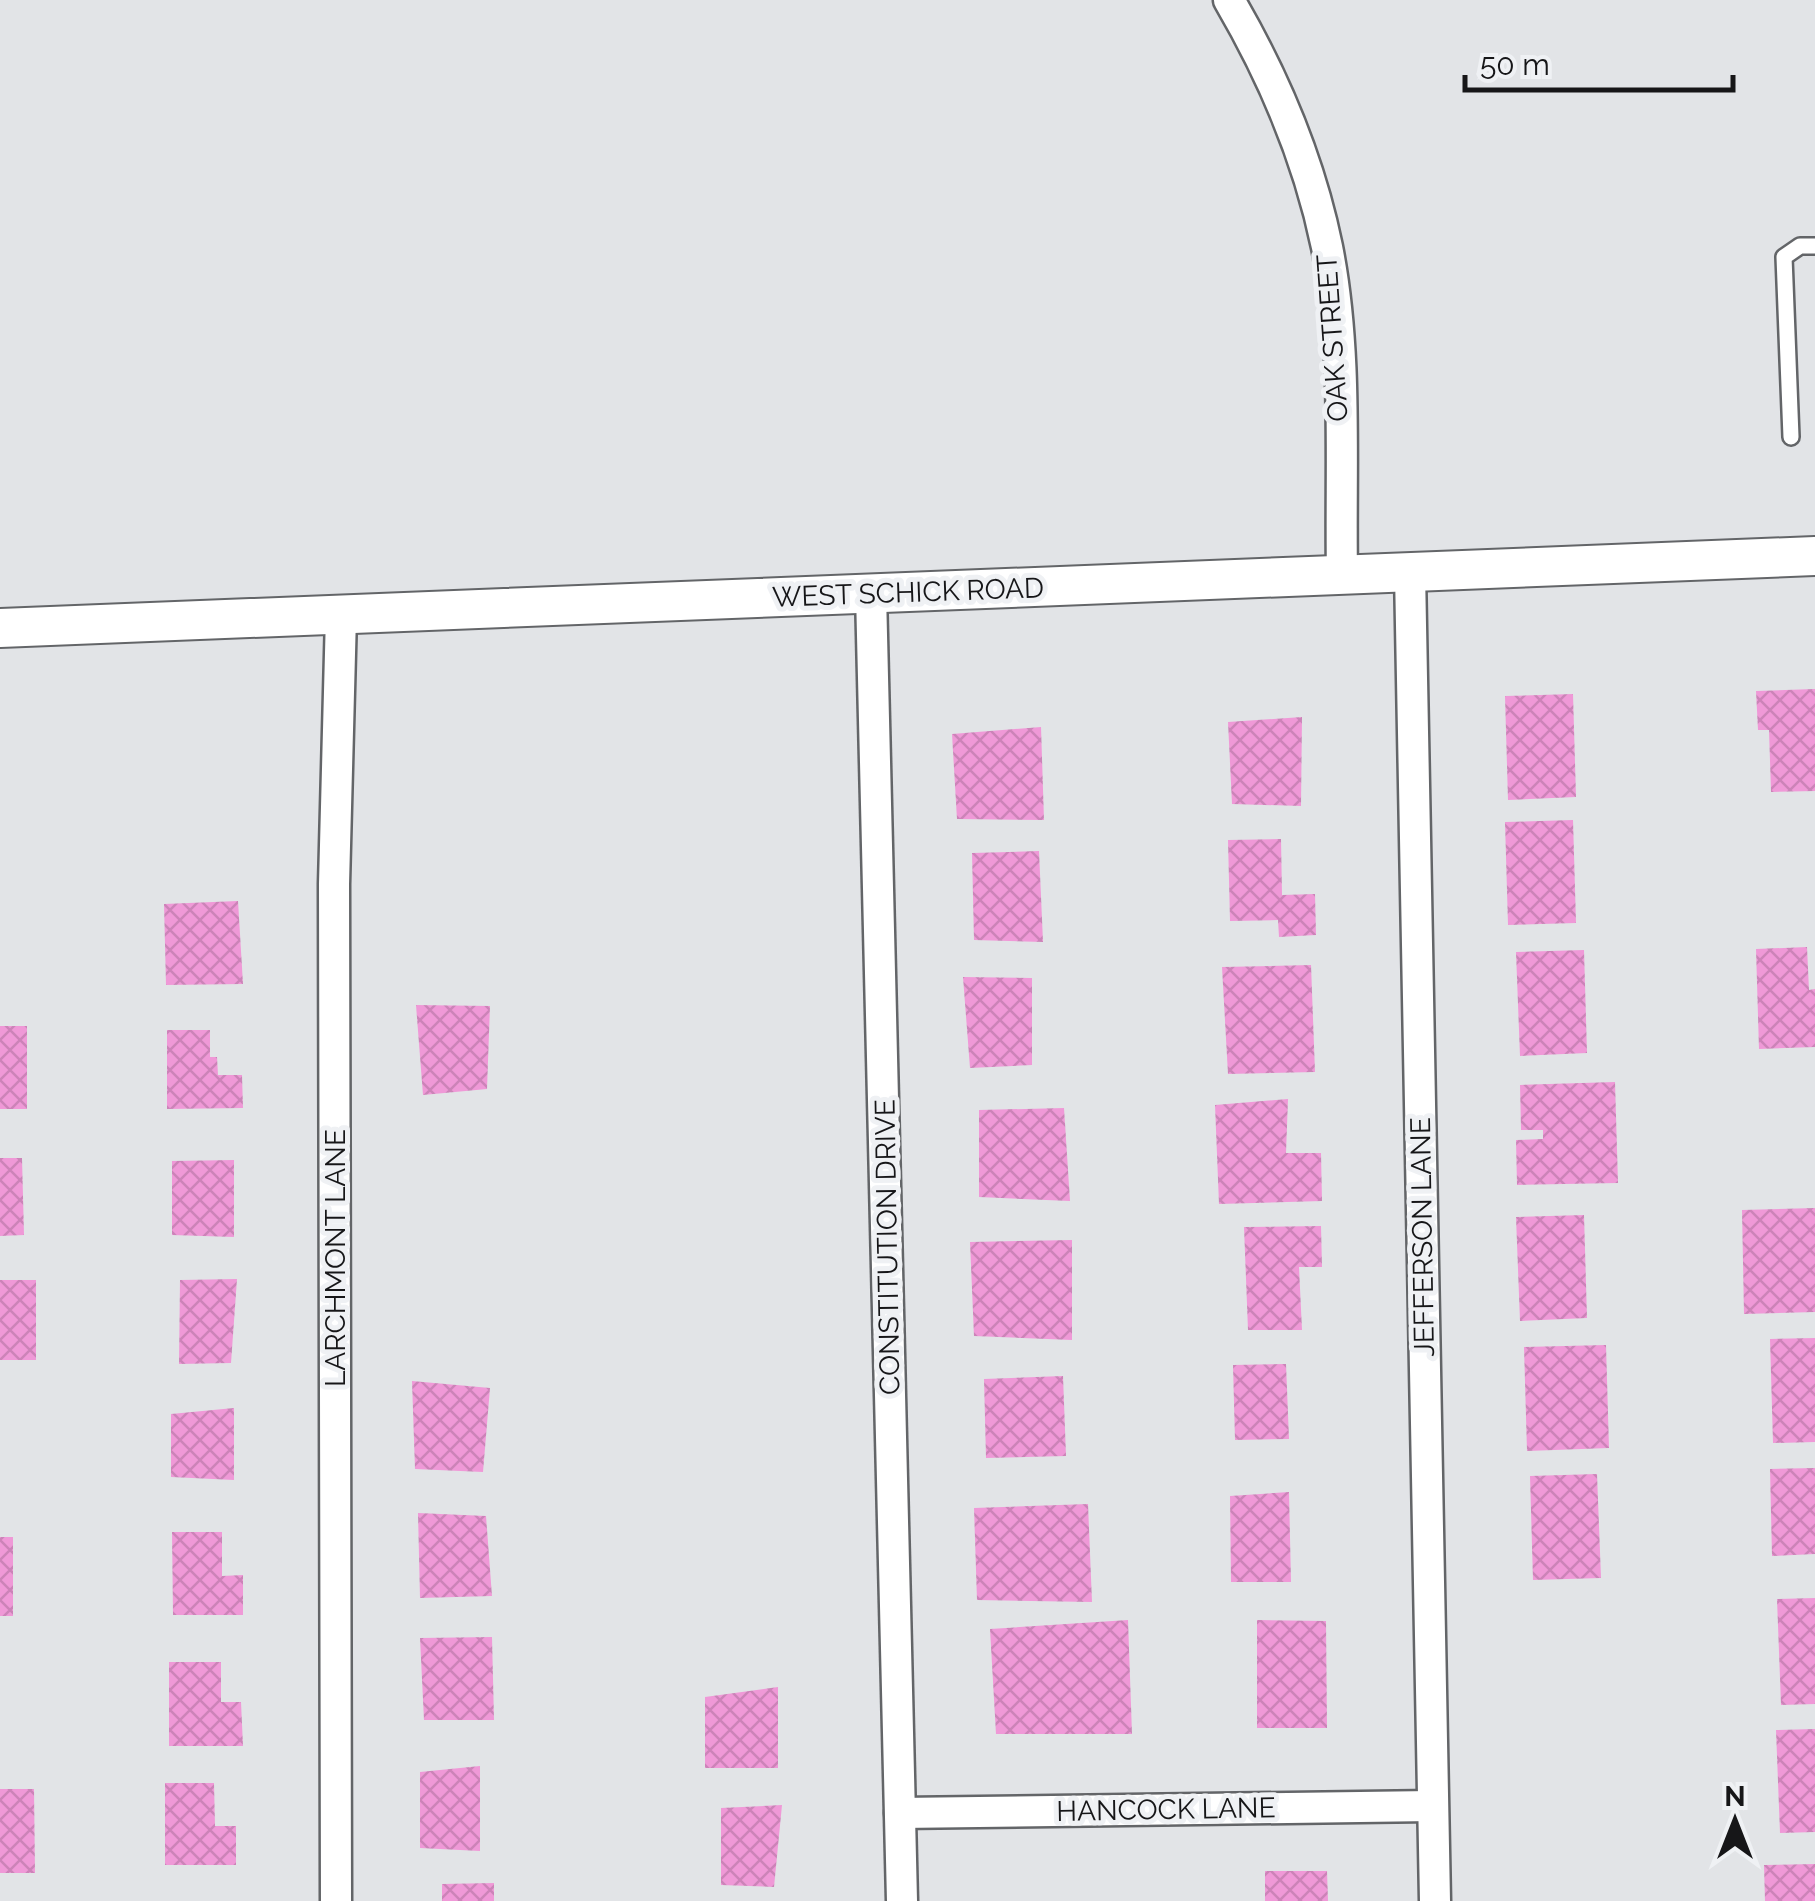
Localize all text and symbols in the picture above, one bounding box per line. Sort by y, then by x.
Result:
scale bar [1465,30,1732,92]
text: 50 m [1480,47,1550,82]
street label: OAK STREET [1310,253,1355,423]
street label: WEST SCHICK ROAD [772,571,1044,614]
street label: CONSTITUTION DRIVE [868,1099,907,1395]
street label: JEFFERSON LANE [1404,1117,1441,1357]
street label: LARCHMONT LANE [319,1129,352,1387]
north arrow [1685,1771,1785,1871]
text: N [1724,1780,1746,1813]
street label: HANCOCK LANE [1056,1791,1276,1828]

